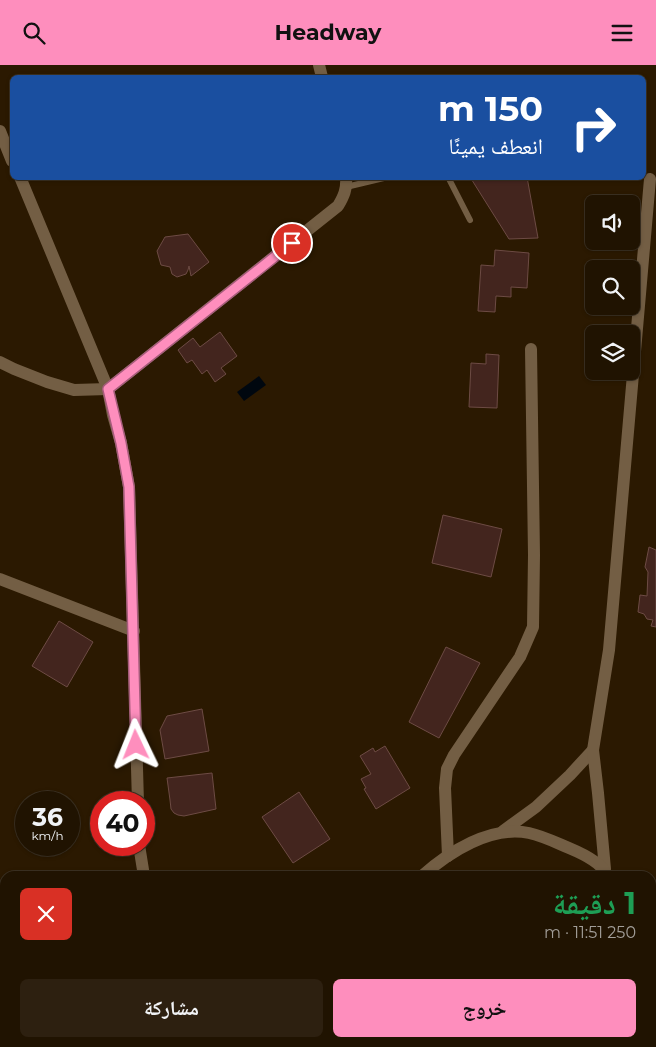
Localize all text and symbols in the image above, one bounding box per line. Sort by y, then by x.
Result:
icon: search [20,19,48,47]
text: Headway [275,19,381,46]
icon: menu [608,19,636,47]
text: 150 m [438,87,543,130]
icon: right [561,95,626,160]
text: انعطف يمينًا [448,133,543,160]
map controls [585,195,640,380]
button: sound [585,195,640,250]
pin [271,222,313,264]
icon: arrive [278,229,306,257]
button: search [585,260,640,315]
button: layers [585,325,640,380]
position arrow [109,718,161,770]
speed limit sign: 40 [90,791,155,856]
text: 36 [32,802,63,832]
text: km/h [31,828,64,843]
text: 1 دقيقة [553,885,636,922]
button: close [20,888,72,940]
text: 250 m · 11:51 [544,923,636,942]
button: مشاركة [20,979,323,1037]
button: خروج [333,979,636,1037]

